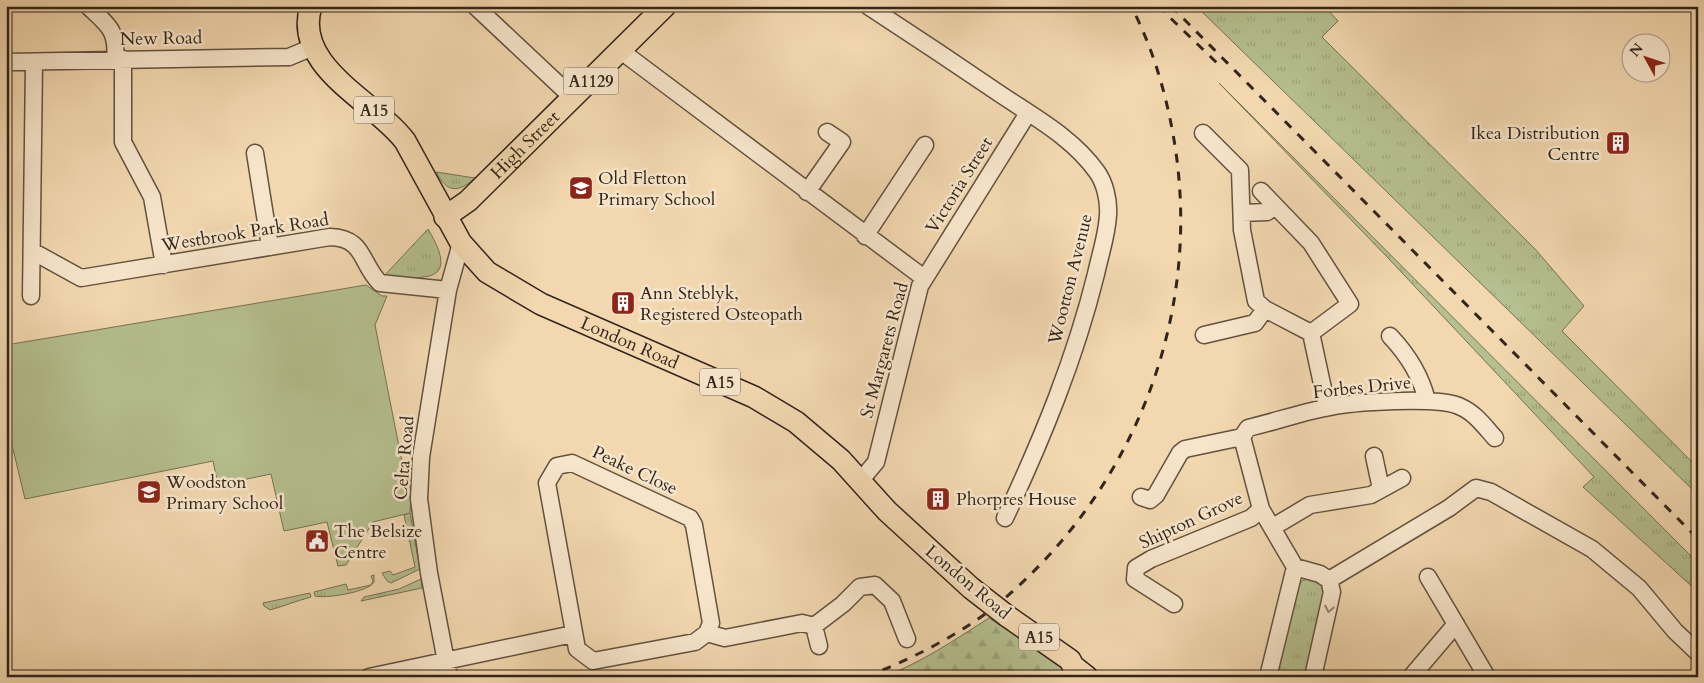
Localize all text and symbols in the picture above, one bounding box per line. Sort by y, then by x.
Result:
street label: New Road [120,25,203,52]
north arrow [1622,32,1672,82]
text: N [1625,39,1648,61]
road number: A1129 [564,68,618,94]
road number: A15 [354,96,394,124]
street label: High Street [485,105,566,185]
place label: Ikea Distribution Centre [1470,121,1601,167]
building icon: Ikea Distribution Centre [1605,130,1631,156]
street label: Victoria Street [920,132,999,238]
place label: Old Fletton Primary School [598,166,716,212]
school or university icon: Old Fletton Primary School [568,175,594,201]
street label: Westbrook Park Road [159,207,331,258]
street label: Wootton Avenue [1042,211,1099,348]
street label: St Margarets Road [854,279,915,421]
place label: Ann Steblyk, Registered Osteopath [640,281,803,327]
building icon: Ann Steblyk, Registered Osteopath [610,290,636,316]
street label: London Road [576,311,683,376]
road number: A15 [700,368,740,396]
street label: Forbes Drive [1312,370,1412,405]
street label: Celta Road [388,415,421,501]
street label: Peake Close [588,440,682,501]
place label: Woodston Primary School [165,470,284,516]
school or university icon: Woodston Primary School [136,479,162,505]
street label: Shipton Grove [1135,485,1247,555]
building icon: Phorpres House [925,486,951,512]
place label: Phorpres House [956,487,1077,512]
place label: The Belsize Centre [334,519,422,565]
public building icon: The Belsize Centre [304,528,330,554]
street label: London Road [920,539,1016,626]
one-way arrow [1324,605,1335,614]
road number: A15 [1019,624,1059,650]

